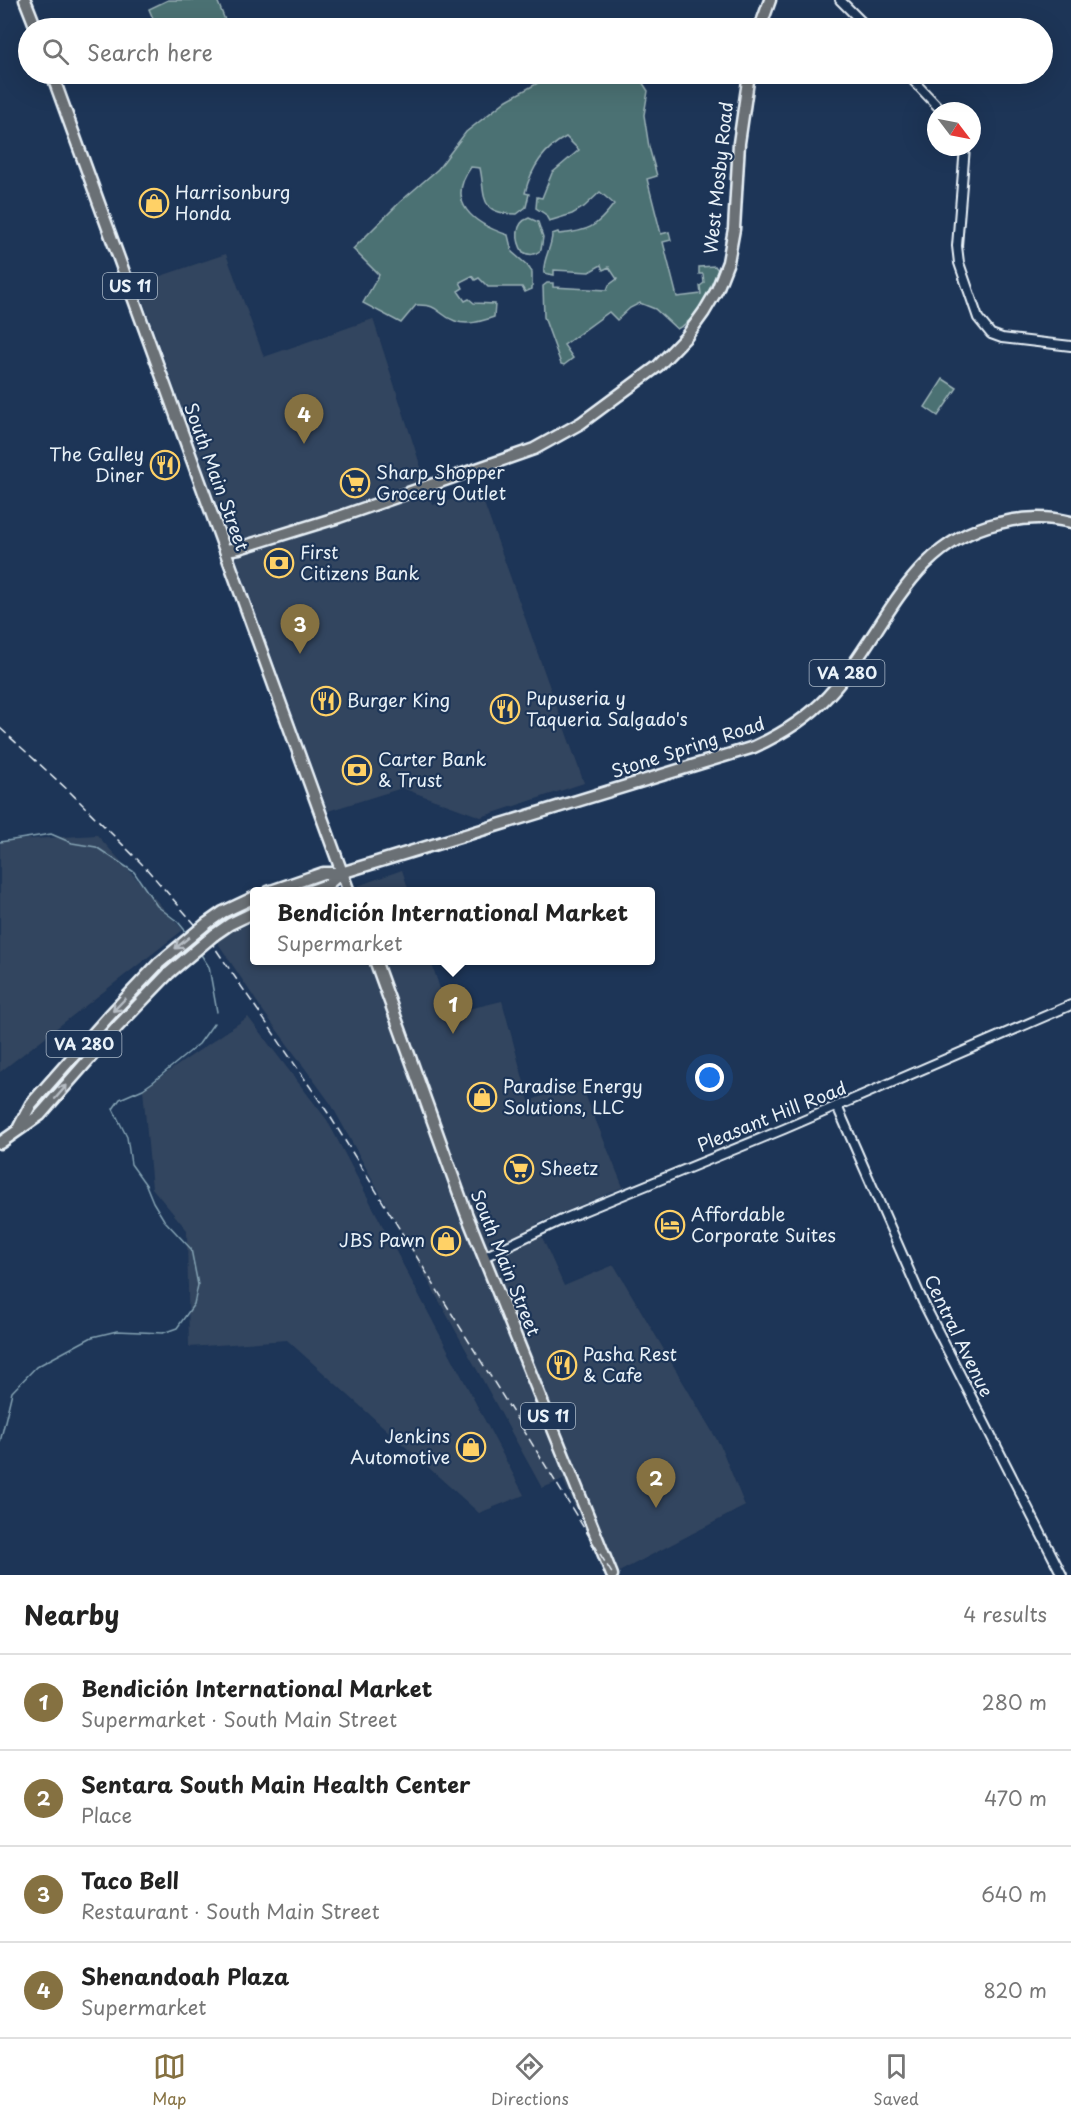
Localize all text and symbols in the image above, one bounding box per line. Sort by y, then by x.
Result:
search box [18,18,1053,84]
icon: search [39,35,72,68]
text: Search here [87,35,213,68]
street label: West Mosby Road [696,100,739,255]
north arrow [927,102,981,156]
place label: Harrisonburg Honda [175,178,290,226]
shop icon: Harrisonburg Honda [138,187,170,219]
road number: US 11 [103,273,157,299]
pin: 4 [284,394,324,444]
street label: South Main Street [178,399,257,554]
place label: The Galley Diner [49,440,145,488]
restaurant icon: The Galley Diner [149,449,181,481]
place label: Sharp Shopper Grocery Outlet [376,458,506,506]
supermarket icon: Sharp Shopper Grocery Outlet [339,467,371,499]
place label: First Citizens Bank [300,538,419,586]
bank icon: First Citizens Bank [263,547,295,579]
pin: 3 [280,604,320,654]
road number: VA 280 [810,660,884,686]
place label: Pupuseria y Taqueria Salgado's [526,684,688,732]
restaurant icon: Burger King [310,685,342,717]
place label: Burger King [347,686,450,713]
restaurant icon: Pupuseria y Taqueria Salgado's [489,693,521,725]
street label: Stone Spring Road [607,709,768,784]
place label: Carter Bank & Trust [378,745,487,793]
bank icon: Carter Bank & Trust [341,754,373,786]
popup [250,887,655,965]
text: Bendición International Market [277,895,628,928]
text: Supermarket [277,928,402,958]
one-way arrow [175,936,190,950]
pin: 1 [434,984,472,1034]
one-way arrow [111,998,126,1013]
road number: VA 280 [46,1031,122,1057]
your location [695,1063,724,1092]
place label: Paradise Energy Solutions, LLC [503,1072,643,1120]
street label: Pleasant Hill Road [693,1073,850,1158]
shop icon: Paradise Energy Solutions, LLC [466,1081,498,1113]
one-way arrow [54,1085,68,1100]
supermarket icon: Sheetz [503,1153,535,1185]
place label: Sheetz [540,1154,598,1181]
street label: South Main Street [465,1185,548,1340]
place label: Affordable Corporate Suites [691,1200,836,1248]
hotel icon: Affordable Corporate Suites [654,1209,686,1241]
shop icon: JBS Pawn [430,1225,462,1257]
place label: JBS Pawn [339,1226,425,1253]
street label: Central Avenue [918,1270,1001,1401]
place label: Pasha Rest & Cafe [583,1340,677,1388]
restaurant icon: Pasha Rest & Cafe [546,1349,578,1381]
road number: US 11 [521,1403,575,1429]
place label: Jenkins Automotive [350,1422,450,1470]
shop icon: Jenkins Automotive [455,1431,487,1463]
pin: 2 [636,1458,676,1508]
text: Nearby [24,1595,119,1634]
text: 4 results [963,1599,1047,1629]
text: Bendición International Market [81,1671,432,1704]
text: 1 [39,1687,48,1717]
text: 280 m [982,1687,1047,1717]
text: Supermarket · South Main Street [81,1704,397,1734]
text: Sentara South Main Health Center [81,1767,470,1800]
text: 2 [36,1783,51,1813]
text: 470 m [984,1783,1047,1813]
text: Place [81,1800,132,1830]
text: Taco Bell [81,1863,179,1896]
text: 3 [37,1879,50,1909]
text: 640 m [981,1879,1047,1909]
text: Restaurant · South Main Street [81,1896,380,1926]
text: Shenandoah Plaza [81,1959,289,1992]
text: 4 [37,1975,50,2005]
text: 820 m [984,1975,1047,2005]
text: Supermarket [81,1992,207,2022]
tab: Map [152,2050,186,2110]
tab: Directions [491,2050,569,2110]
tab: Saved [873,2050,919,2110]

